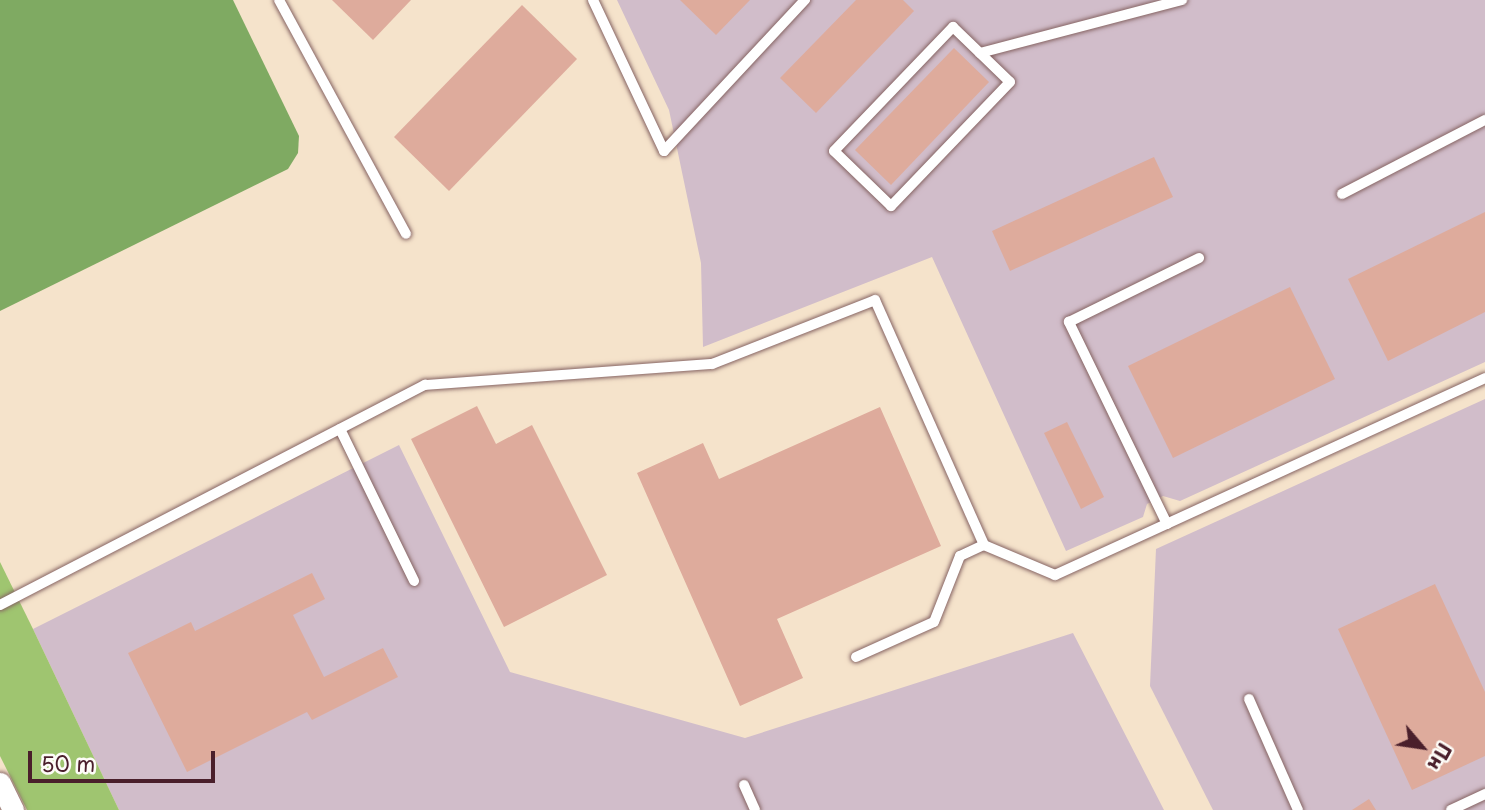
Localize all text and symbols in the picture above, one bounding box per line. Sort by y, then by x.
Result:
north arrow [1387,712,1457,782]
scale bar [32,736,219,780]
text: Пн [1421,738,1459,776]
text: 50 m [41,747,95,779]

